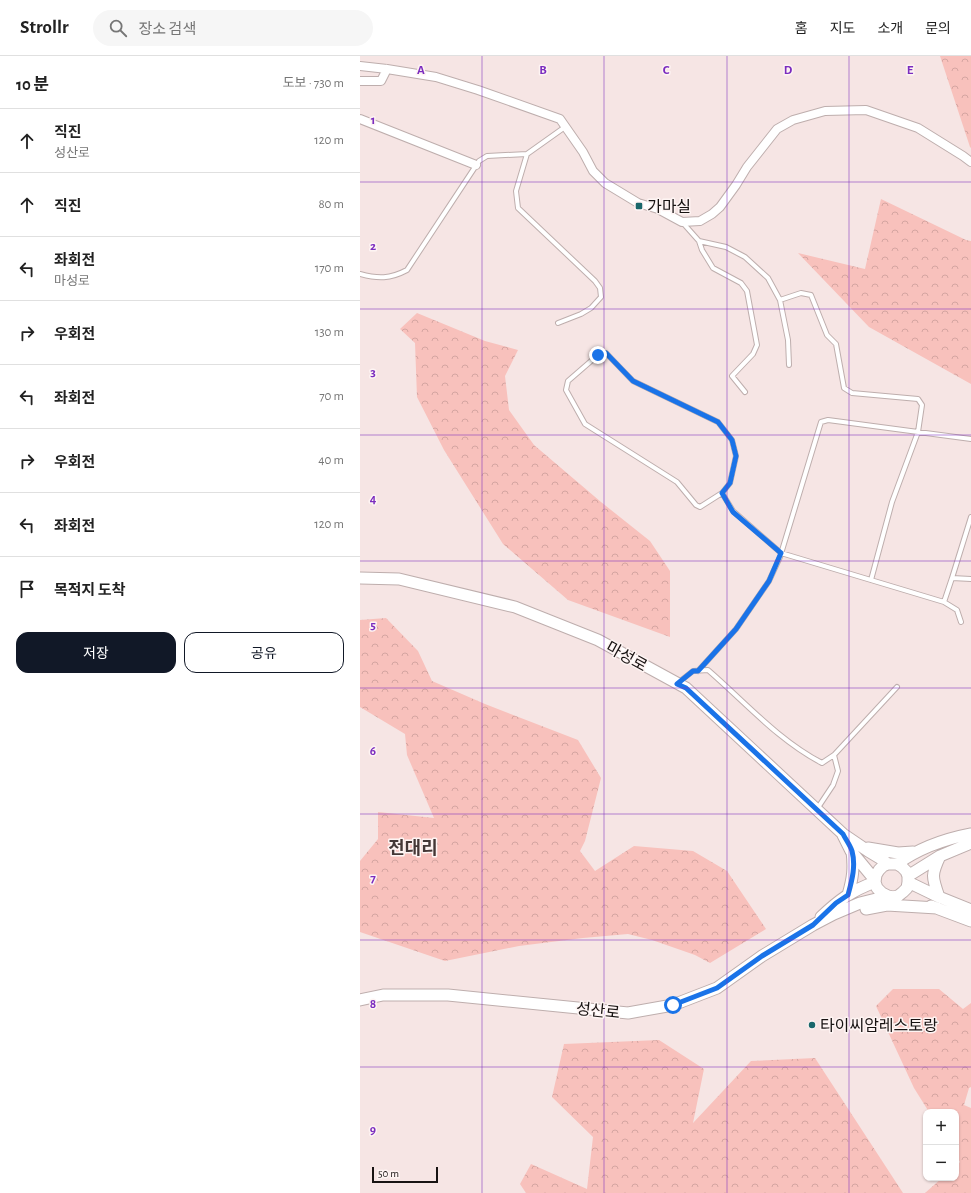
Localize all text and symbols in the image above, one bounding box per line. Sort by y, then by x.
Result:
search box [93,10,373,46]
icon: search [107,17,129,39]
text: Strollr [20,18,69,37]
text: 장소 검색 [139,22,196,37]
text: 홈 [795,22,808,36]
text: 지도 [830,22,855,36]
text: 소개 [877,22,903,36]
text: 문의 [925,22,951,36]
text: A [417,64,425,77]
text: B [539,64,547,77]
text: C [663,64,670,77]
text: D [784,64,793,77]
text: E [907,64,914,77]
text: 10 분 [16,76,49,93]
text: 도보 · 730 m [283,77,344,90]
text: 1 [371,114,375,127]
text: 직진 [54,125,82,140]
icon: ahead [16,130,38,152]
text: 120 m [314,134,344,147]
text: 성산로 [54,147,90,160]
icon: ahead [16,194,38,216]
text: 80 m [318,198,344,211]
text: 직진 [54,199,82,214]
place label: 가마실 [647,199,691,215]
marker: 가마실 [634,201,644,211]
text: 2 [370,240,376,253]
text: 좌회전 [54,253,95,268]
icon: left [16,258,38,280]
text: 170 m [315,262,344,275]
text: 마성로 [54,275,90,288]
icon: right [16,322,38,344]
text: 130 m [315,326,344,339]
text: 우회전 [54,327,95,342]
route end [589,346,607,364]
text: 3 [370,366,376,379]
icon: left [16,386,38,408]
text: 70 m [319,390,344,403]
text: 좌회전 [54,391,95,406]
icon: right [16,450,38,472]
text: 40 m [318,454,344,467]
text: 우회전 [54,455,95,470]
text: 4 [370,493,377,506]
icon: left [16,514,38,536]
text: 120 m [314,518,344,531]
text: 좌회전 [54,519,95,534]
icon: arrive [16,578,38,600]
text: 목적지 도착 [54,583,125,598]
text: 5 [370,619,376,632]
button: 저장 [16,632,176,673]
button: 공유 [184,632,344,673]
street label: 마성로 [603,639,650,675]
text: 6 [370,745,376,758]
district label: 전대리 [388,839,438,858]
text: 7 [370,872,376,885]
route start [664,996,682,1014]
text: 8 [370,998,376,1011]
street label: 성산로 [575,1001,621,1021]
place label: 타이씨암레스토랑 [820,1018,938,1034]
marker: 타이씨암레스토랑 [807,1020,817,1030]
map controls [923,1109,959,1181]
button: + [923,1109,959,1145]
text: 9 [370,1124,376,1137]
button: − [923,1145,959,1181]
scale bar [372,1165,438,1184]
text: 50 m [378,1168,399,1179]

